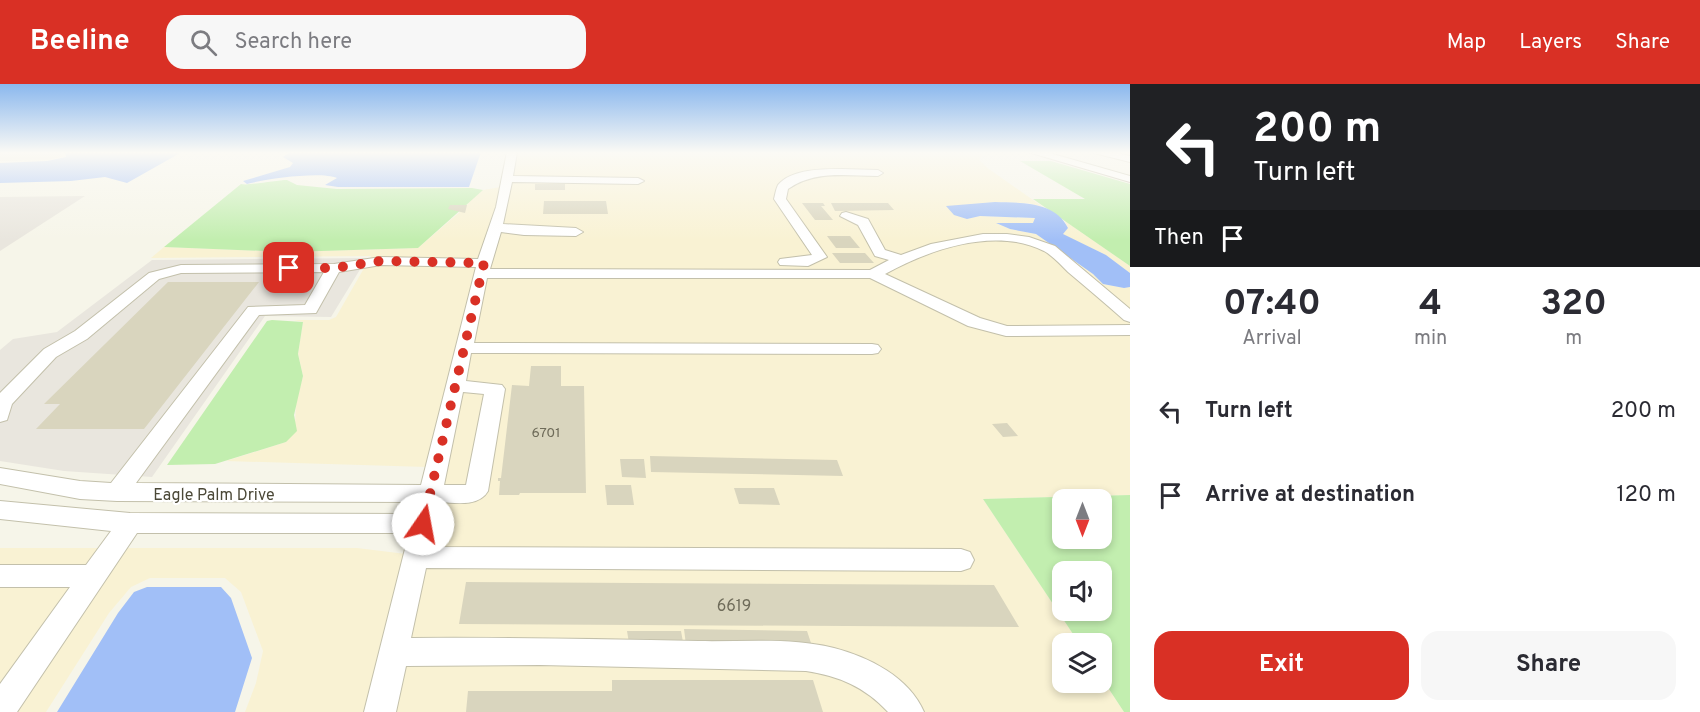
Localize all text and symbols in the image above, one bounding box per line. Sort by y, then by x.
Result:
search box [166,15,586,69]
text: Beeline [30,24,130,60]
icon: search [187,26,220,59]
text: Search here [235,29,352,56]
text: Map [1447,29,1486,56]
text: Layers [1519,29,1582,56]
text: Share [1615,29,1670,56]
text: 200 m [1253,104,1381,157]
icon: left [1154,108,1232,186]
text: Turn left [1253,156,1355,190]
icon: arrive [1216,222,1249,255]
text: Then [1154,225,1204,252]
pin [263,242,314,293]
icon: arrive [272,251,305,284]
text: 07:40 [1223,282,1321,328]
text: 4 [1419,282,1442,328]
text: 320 [1540,282,1607,328]
text: Arrival [1242,326,1302,352]
text: min [1414,326,1447,352]
text: m [1565,326,1582,352]
icon: left [1154,395,1187,428]
text: Turn left [1205,398,1293,425]
text: 200 m [1611,398,1676,425]
house number: 6701 [531,425,561,442]
icon: arrive [1154,479,1187,512]
text: Arrive at destination [1205,482,1415,509]
text: 120 m [1616,482,1676,509]
street label: Eagle Palm Drive [153,486,275,506]
north arrow [1052,489,1112,549]
map controls [1052,489,1112,693]
position arrow [391,492,455,556]
button: sound [1052,561,1112,621]
house number: 6619 [717,597,751,617]
button: Exit [1154,631,1409,700]
button: Share [1421,631,1676,700]
button: layers [1052,633,1112,693]

